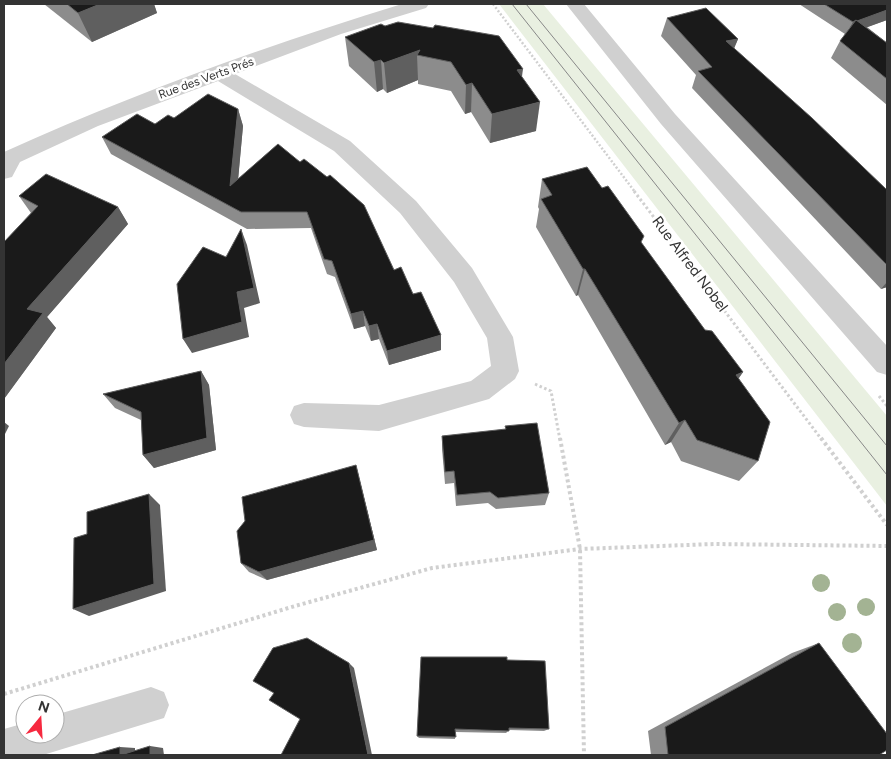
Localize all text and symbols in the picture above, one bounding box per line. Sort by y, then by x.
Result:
street label: Rue des Verts Prés [156,54,256,102]
street label: Rue Alfred Nobel [648,213,732,315]
north arrow [15,694,65,744]
text: N [36,697,52,717]

